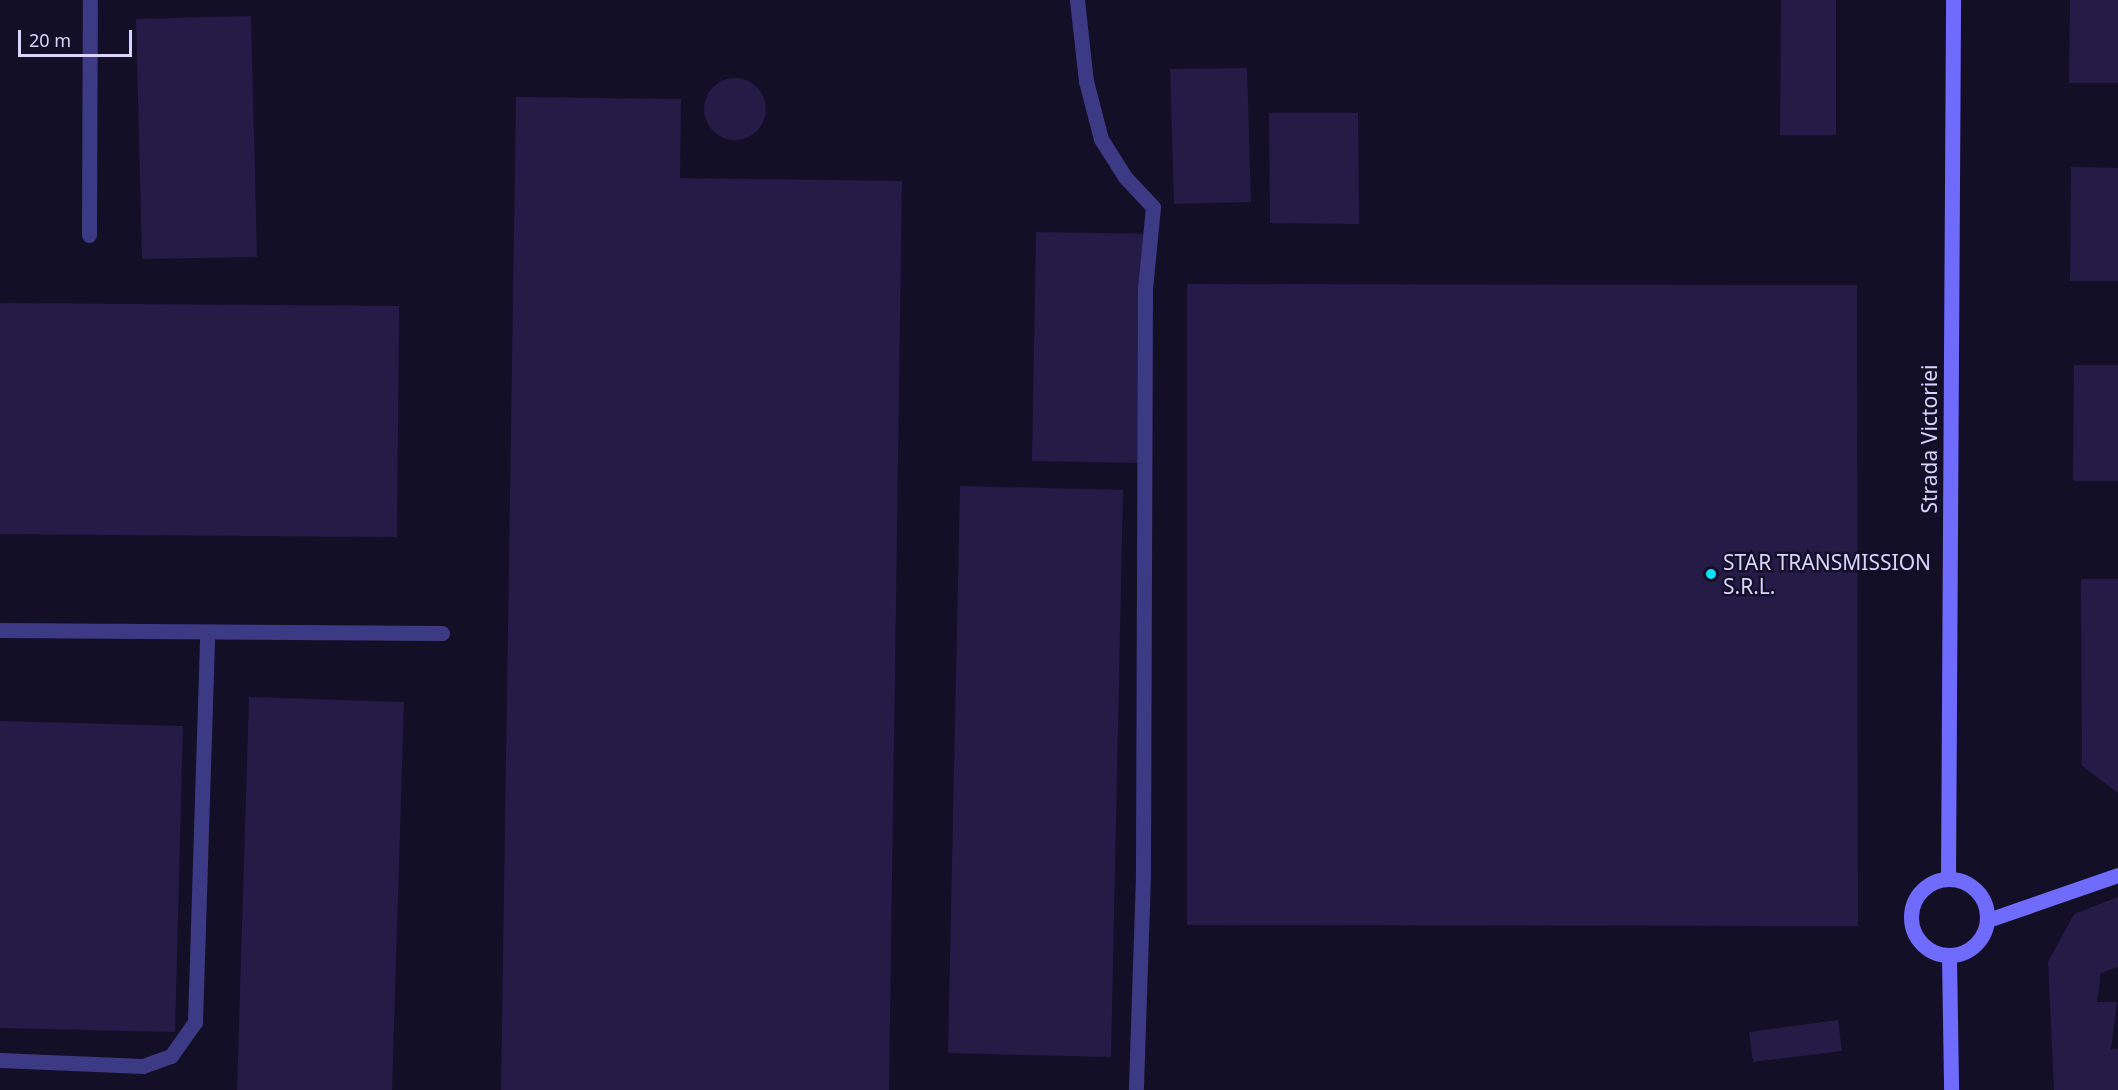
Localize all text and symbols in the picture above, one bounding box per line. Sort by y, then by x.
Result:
scale bar [21,18,135,56]
text: 20 m [29,28,71,52]
street label: Strada Victoriei [1916,364,1942,514]
place label: STAR TRANSMISSION S.R.L. [1723,549,1931,599]
marker: STAR TRANSMISSION S.R.L. [1704,567,1718,581]

